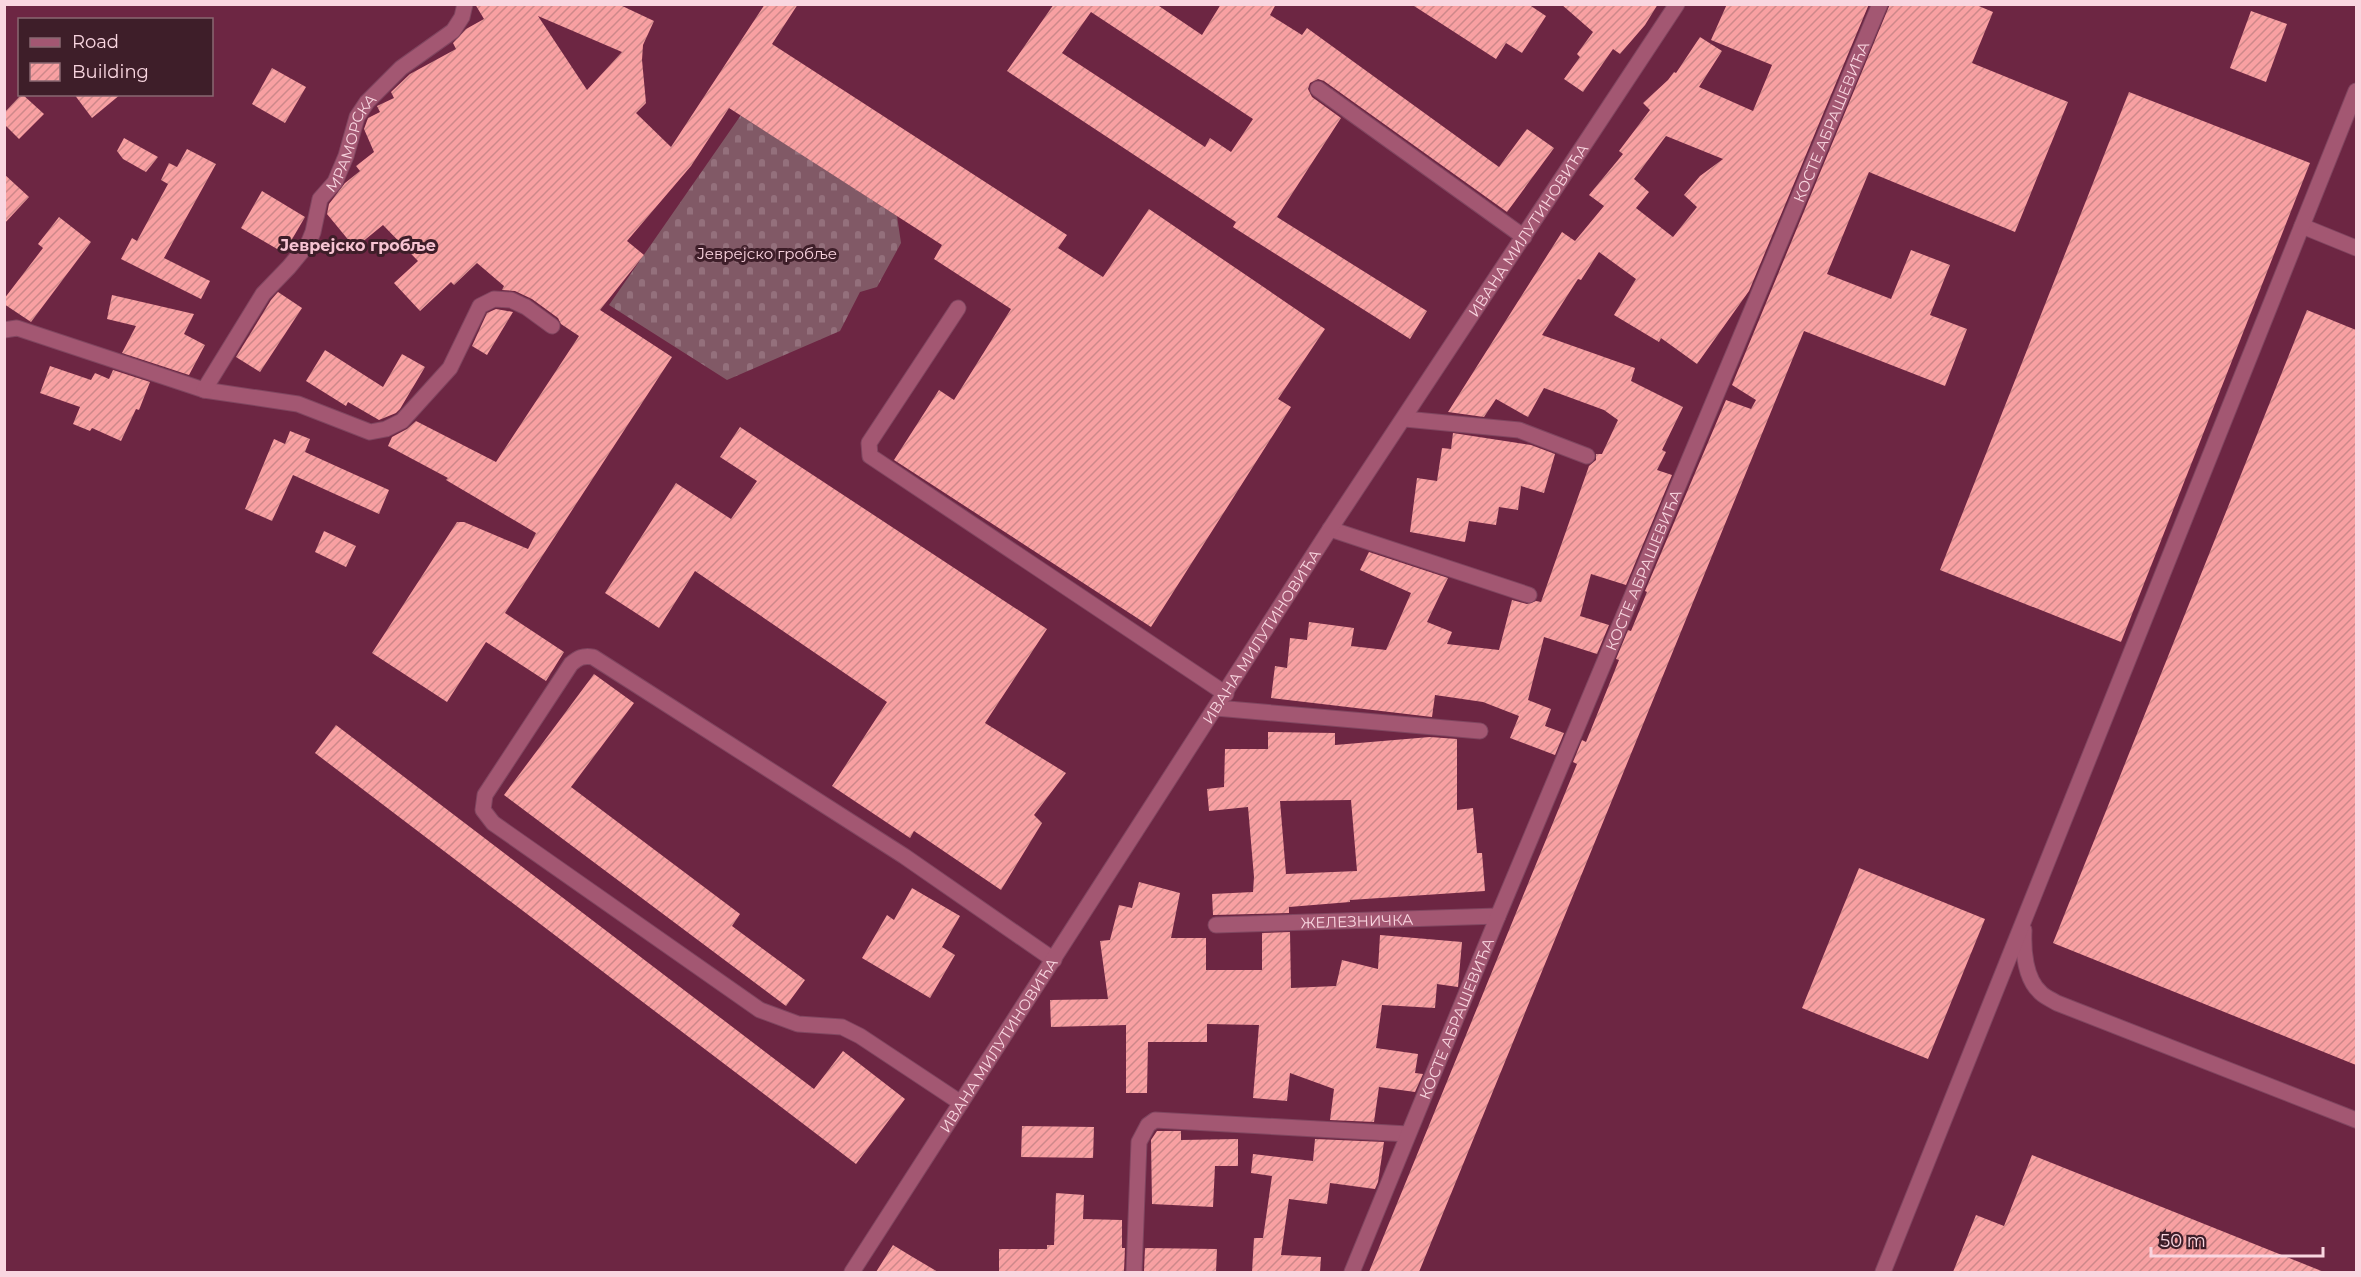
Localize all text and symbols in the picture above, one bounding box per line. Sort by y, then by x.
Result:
legend [18,18,213,96]
text: Road [72,31,119,53]
street label: КОСТЕ АБРАШЕВИЋА [1789,38,1873,205]
text: Building [72,61,149,83]
street label: МРАМОРСКА [321,89,380,196]
street label: ИВАНА МИЛУТИНОВИЋА [1464,140,1592,320]
district label: Јеврејско гробље [280,236,436,255]
park label: Јеврејско гробље [697,244,837,263]
street label: КОСТЕ АБРАШЕВИЋА [1601,486,1685,653]
street label: ИВАНА МИЛУТИНОВИЋА [1198,545,1324,727]
street label: ЖЕЛЕЗНИЧКА [1300,909,1414,932]
street label: КОСТЕ АБРАШЕВИЋА [1414,935,1498,1102]
street label: ИВАНА МИЛУТИНОВИЋА [935,954,1061,1136]
scale bar [2151,1220,2324,1258]
text: 50 m [2160,1230,2206,1252]

